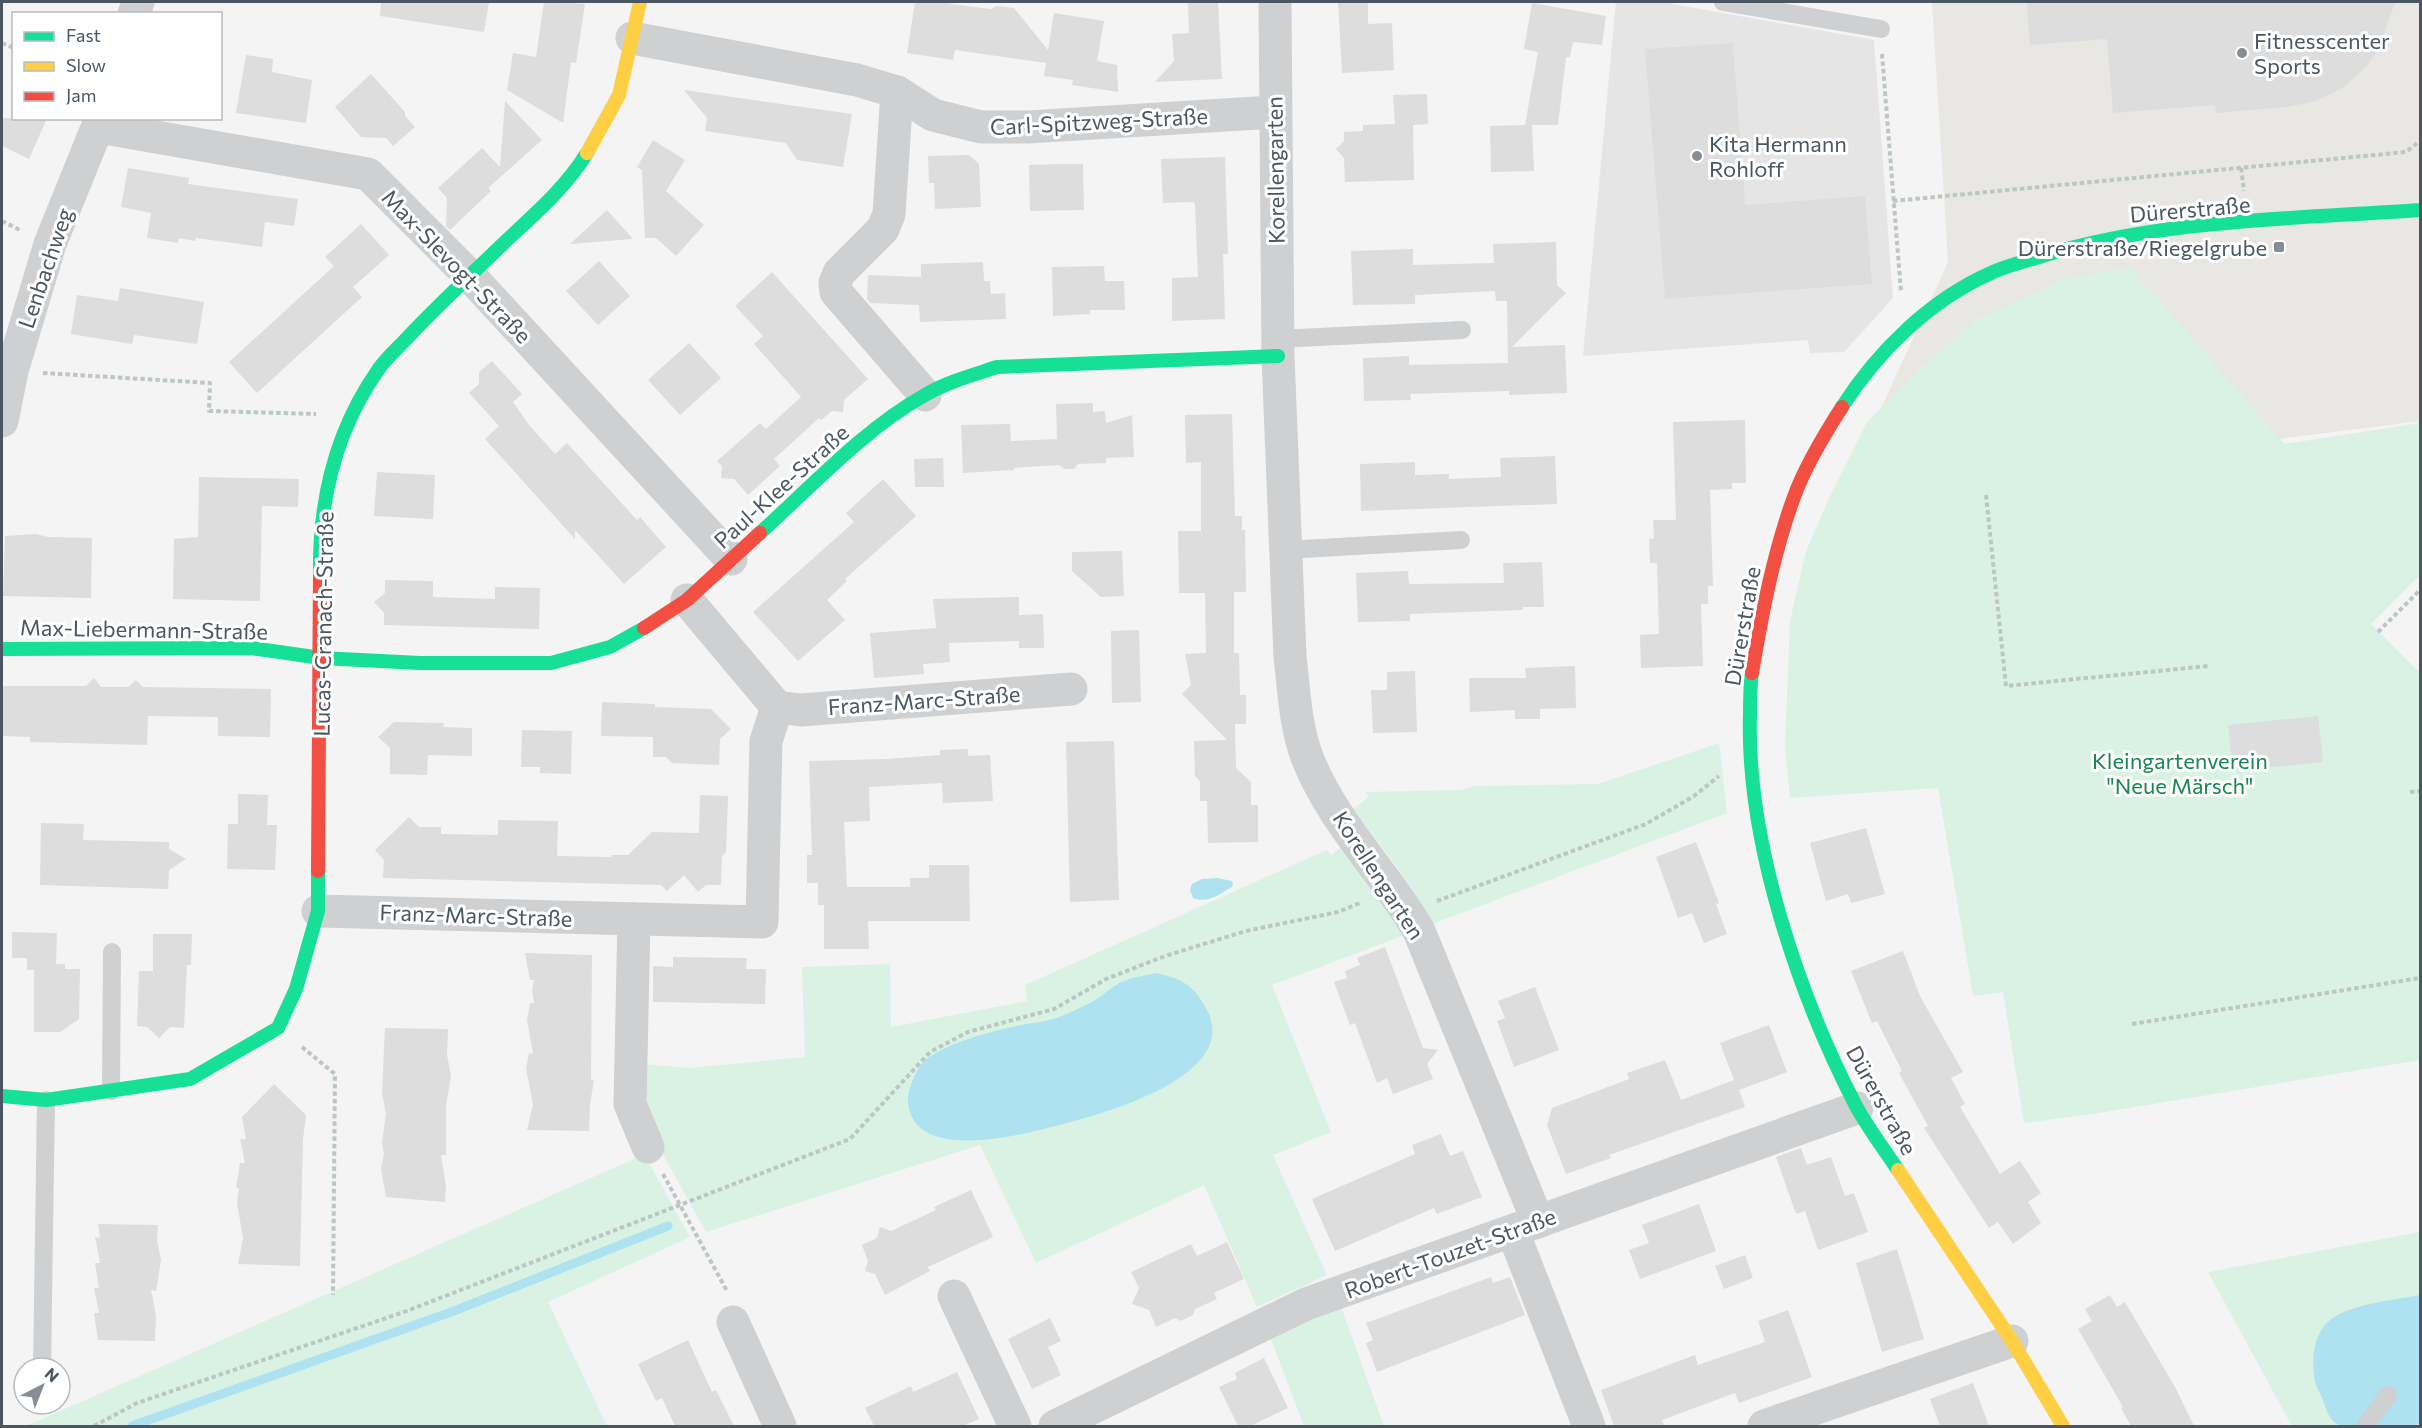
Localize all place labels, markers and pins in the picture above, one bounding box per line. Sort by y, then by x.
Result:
place label: Fitnesscenter Sports [2254,27,2390,79]
marker: Fitnesscenter Sports [2235,46,2249,60]
place label: Kita Hermann Rohloff [1709,130,1847,182]
marker: Kita Hermann Rohloff [1690,149,1704,163]
place label: Dürerstraße/Riegelgrube [2018,234,2267,261]
marker: Dürerstraße/Riegelgrube [2272,240,2286,254]

